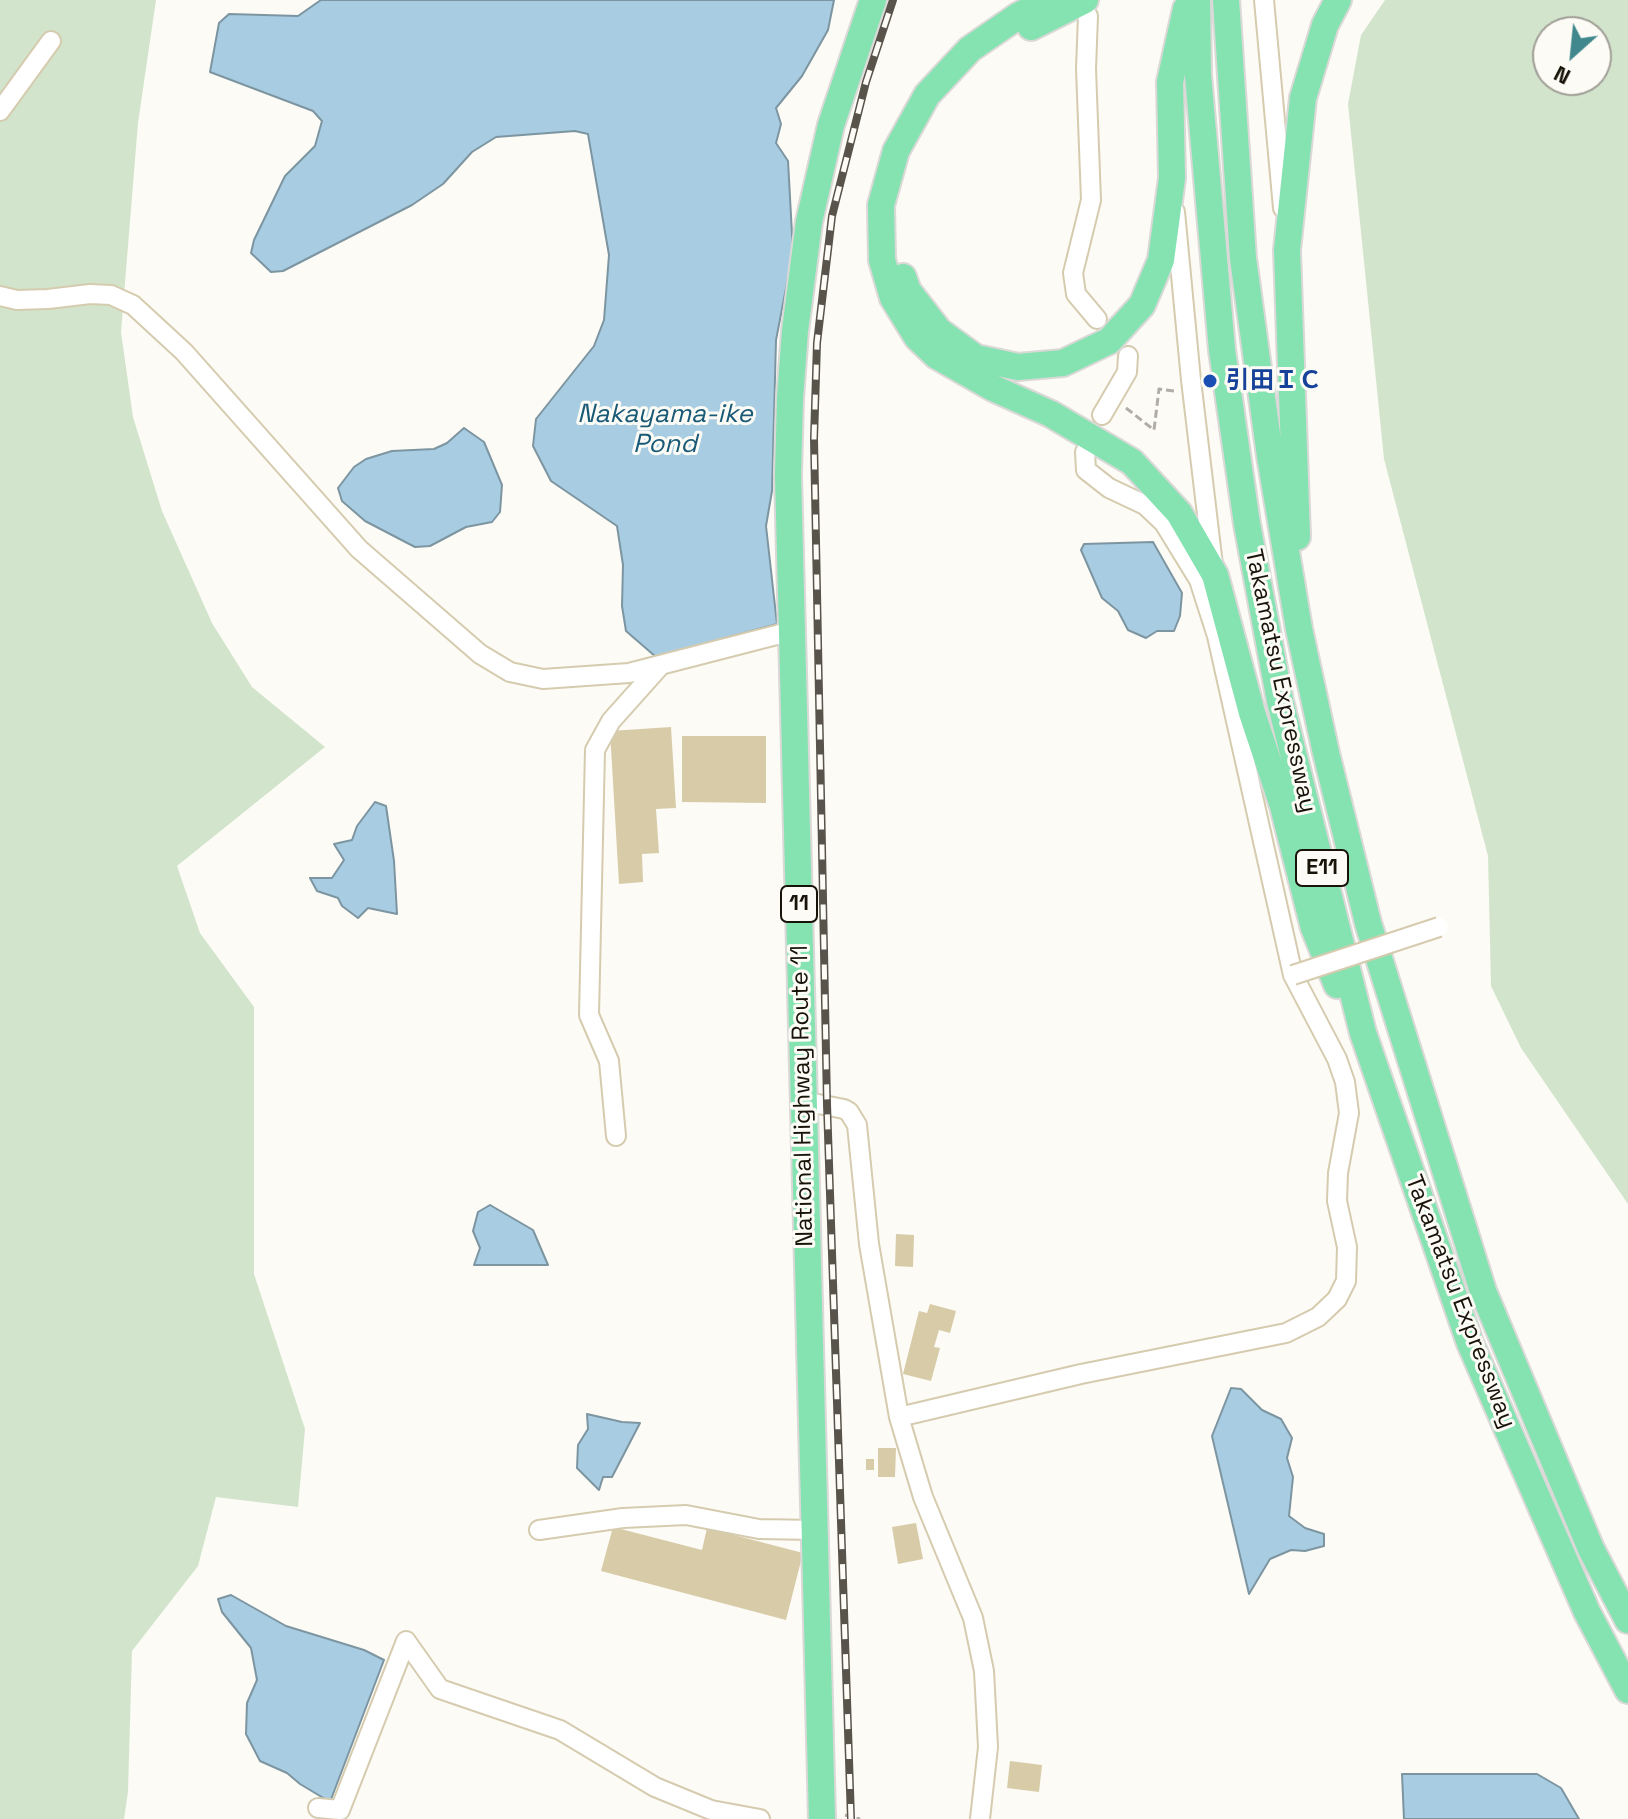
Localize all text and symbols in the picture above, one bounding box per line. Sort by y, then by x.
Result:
north arrow [1532,16,1612,96]
text: N [1549,60,1575,91]
place label: 引田ＩＣ [1226,367,1322,395]
marker: 引田ＩＣ [1201,372,1219,390]
water label: Nakayama-ike Pond [577,399,753,460]
street label: Takamatsu Expressway [1238,547,1322,815]
road number: E11 [1296,850,1348,886]
road number: 11 [781,886,817,922]
street label: National Highway Route 11 [786,945,820,1247]
street label: Takamatsu Expressway [1398,1171,1522,1433]

